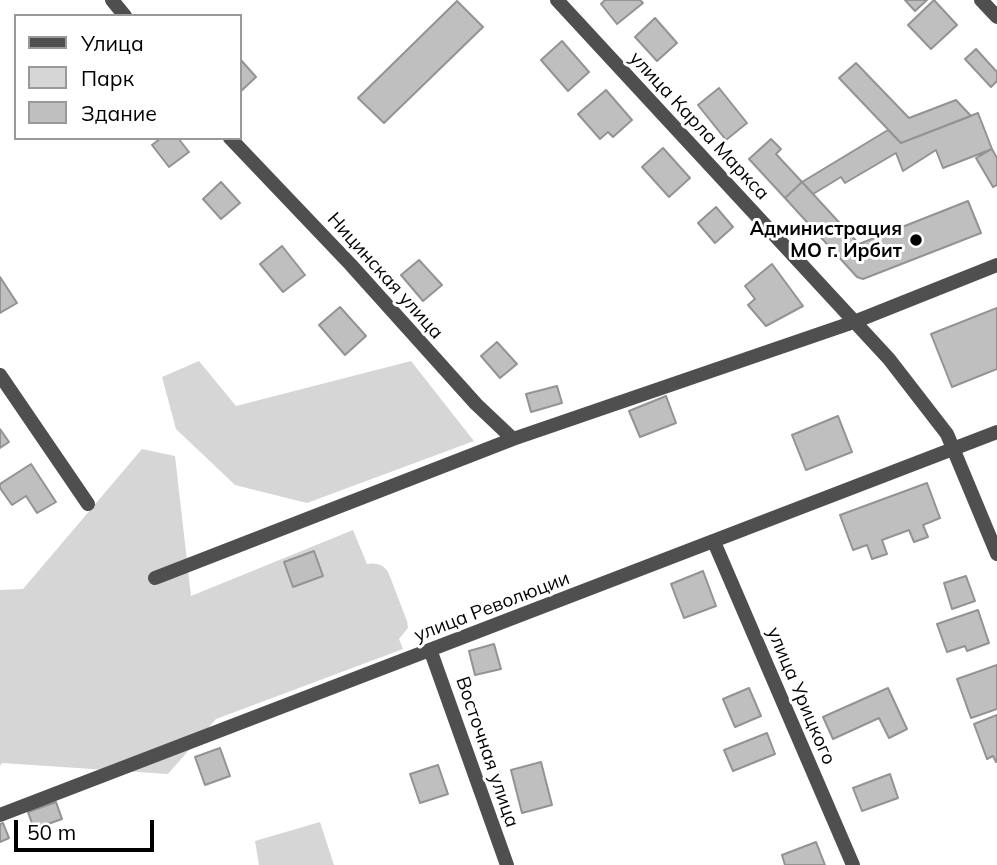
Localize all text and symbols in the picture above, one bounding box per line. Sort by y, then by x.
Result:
legend [14,14,242,140]
text: Улица [81,30,144,56]
street label: улица Карла Маркса [624,47,774,205]
text: Парк [81,65,134,91]
text: Здание [81,100,157,126]
street label: Ницинская улица [322,208,448,344]
place label: Администрация МО г. Ирбит [750,218,902,262]
marker: Администрация МО г. Ирбит [908,232,924,248]
street label: улица Революции [411,567,573,647]
street label: улица Урицкого [762,624,840,768]
street label: Восточная улица [451,674,523,830]
scale bar [18,806,158,850]
text: 50 m [27,819,76,845]

